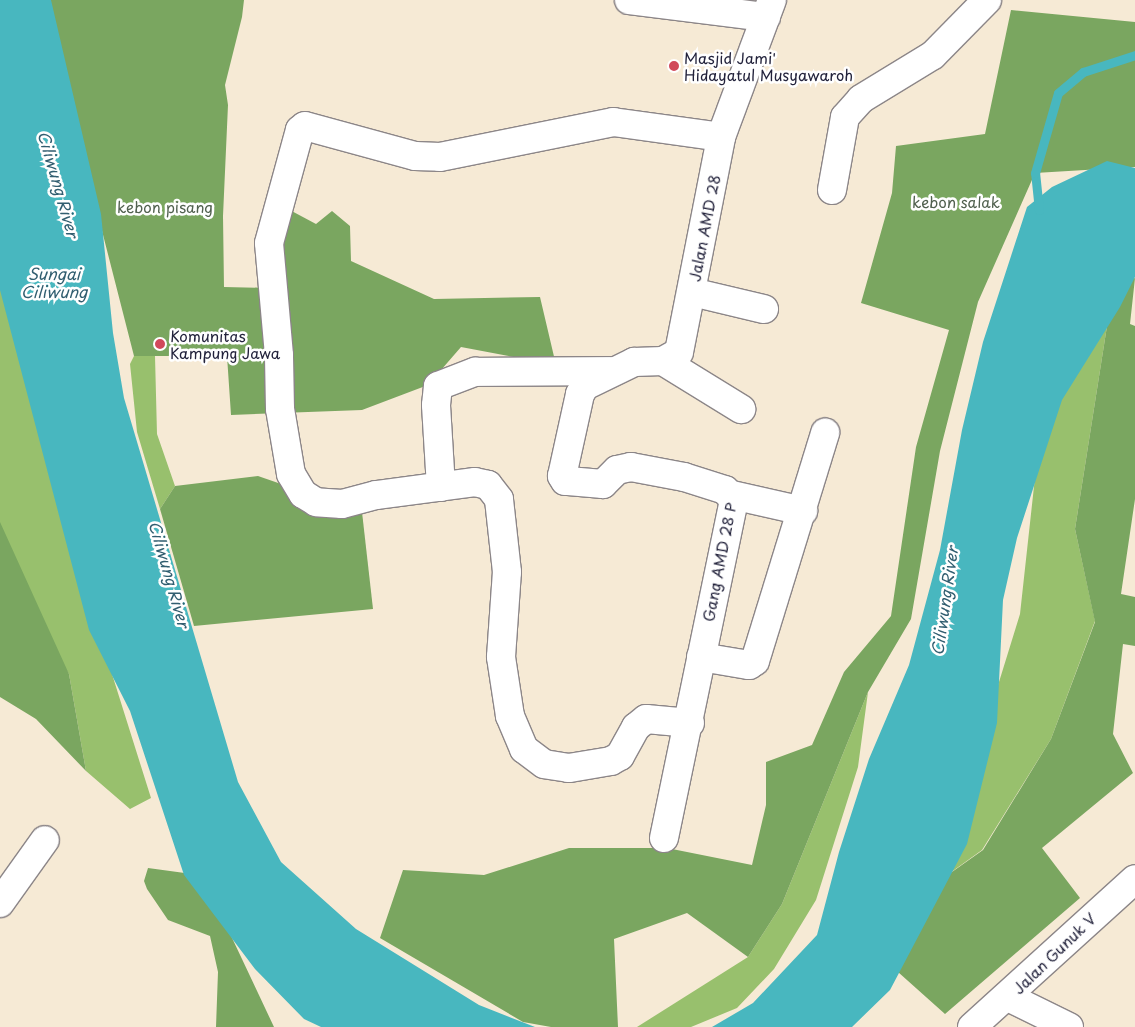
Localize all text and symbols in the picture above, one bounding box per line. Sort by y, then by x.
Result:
place label: Masjid Jami' Hidayatul Musyawaroh [684,48,852,83]
marker: Masjid Jami' Hidayatul Musyawaroh [668,60,680,72]
water label: Ciliwung River [34,128,84,240]
street label: Jalan AMD 28 [685,173,723,283]
park label: kebon salak [912,193,1000,211]
park label: kebon pisang [117,198,213,216]
water label: Sungai Ciliwung [21,263,87,301]
place label: Komunitas Kampung Jawa [170,326,281,361]
marker: Komunitas Kampung Jawa [154,338,166,350]
street label: Gang AMD 28 P [699,501,739,623]
water label: Ciliwung River [145,518,195,630]
water label: Ciliwung River [927,545,961,657]
street label: Jalan Gunuk V [1009,909,1099,997]

